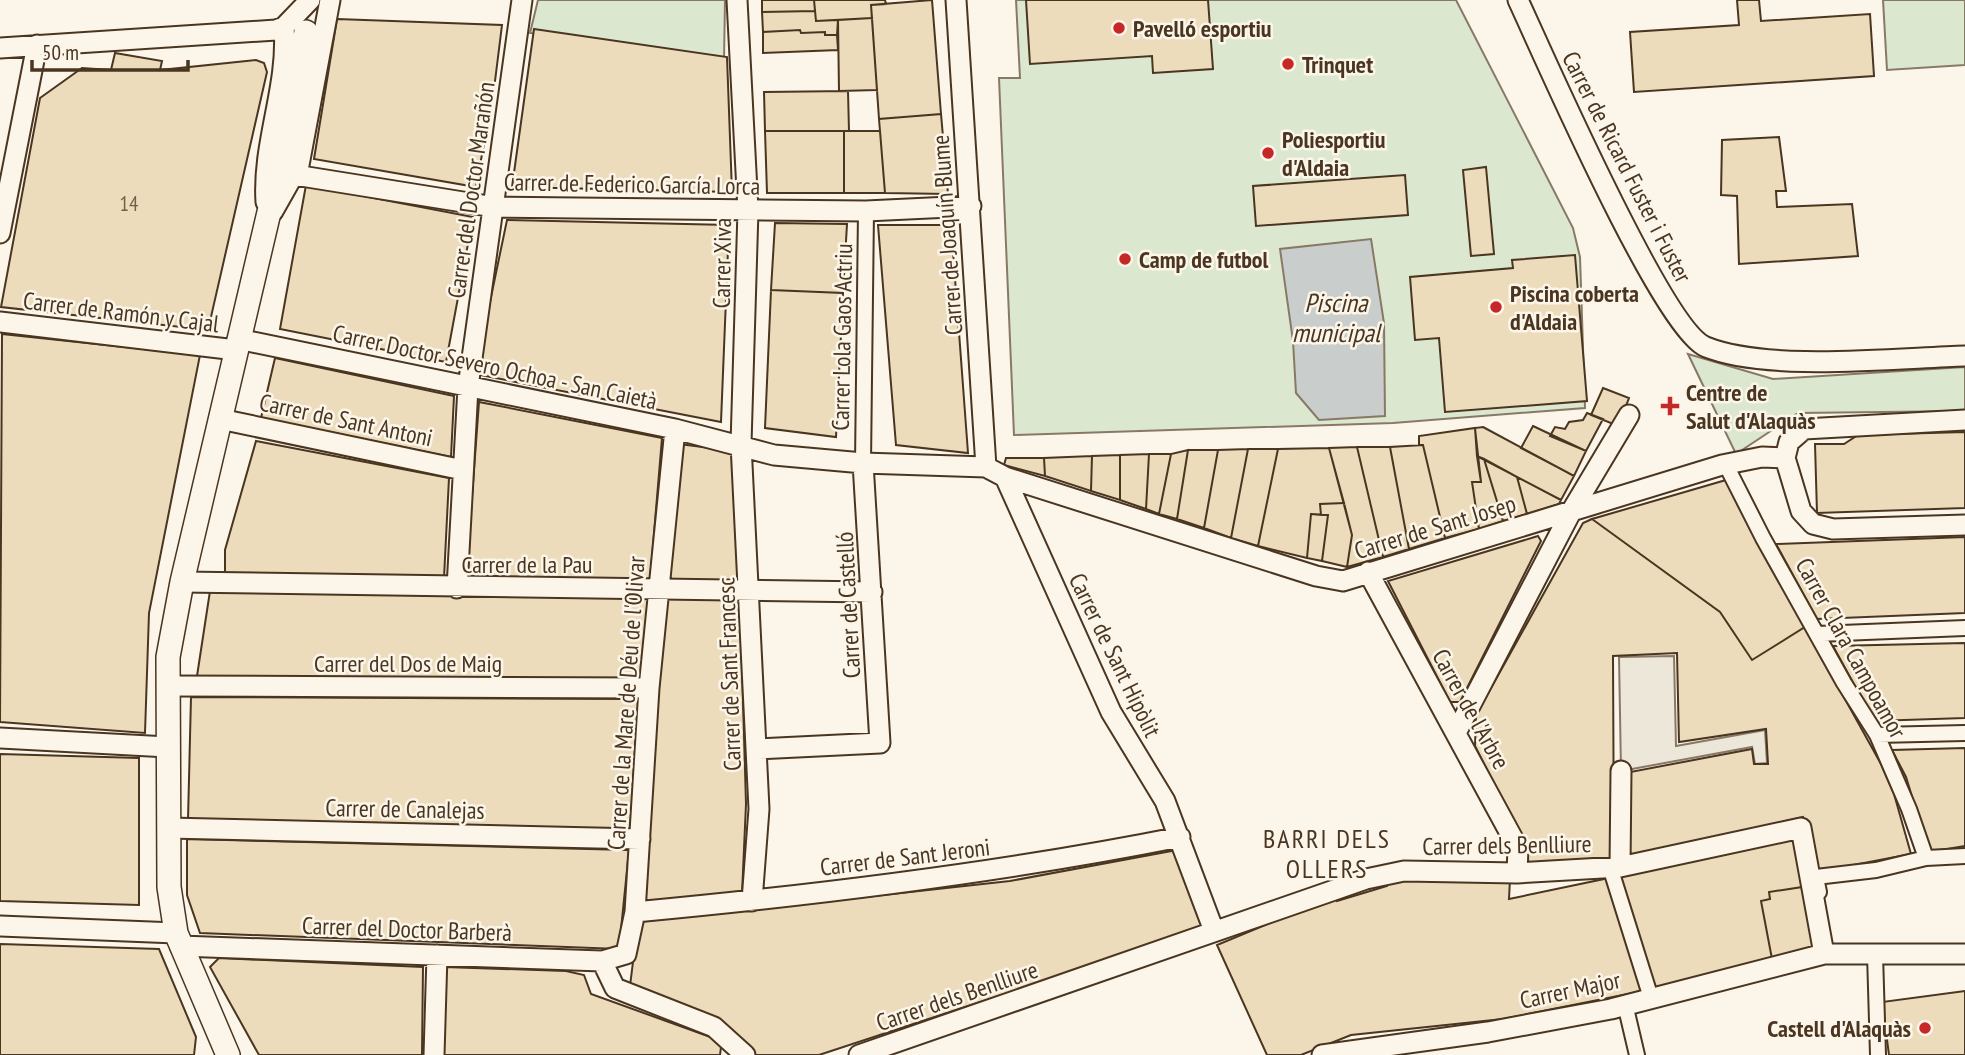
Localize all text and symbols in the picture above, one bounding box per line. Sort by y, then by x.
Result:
place label: Pavelló esportiu [1133,13,1272,44]
marker: Pavelló esportiu [1111,20,1127,36]
scale bar [32,28,187,72]
text: 50 m [42,39,79,66]
street label: Carrer de Ricard Fuster i Fuster [1555,46,1699,288]
place label: Trinquet [1302,49,1373,80]
marker: Trinquet [1280,56,1296,72]
street label: Carrer del Doctor Marañón [440,80,502,300]
place label: Poliesportiu d'Aldaia [1282,124,1385,183]
street label: Carrer de Joaquín Blume [925,134,969,336]
marker: Poliesportiu d'Aldaia [1260,145,1276,161]
street label: Carrer de Federico García Lorca [504,166,760,202]
house number: 14 [120,190,139,217]
street label: Carrer Xiva [706,217,738,309]
street label: Carrer Lola Gaos Actriu [825,243,859,431]
place label: Camp de futbol [1139,244,1269,275]
marker: Camp de futbol [1117,251,1133,267]
place label: Piscina coberta d'Aldaia [1510,278,1639,337]
street label: Carrer de Ramón y Cajal [21,285,221,339]
water label: Piscina municipal [1292,286,1383,349]
marker: Piscina coberta d'Aldaia [1488,299,1504,315]
street label: Carrer Doctor Severo Ochoa - San Caietà [330,317,660,417]
place label: Centre de Salut d'Alaquàs [1686,377,1816,436]
street label: Carrer de Sant Antoni [257,387,435,453]
marker: Centre de Salut d'Alaquàs [1660,396,1680,416]
street label: Carrer de Sant Josep [1351,488,1519,566]
street label: Carrer de Castelló [829,531,867,679]
street label: Carrer de la Pau [462,549,592,580]
street label: Carrer Clara Campoamor [1789,552,1914,744]
street label: Carrer de la Mare de Déu de l'Olivar [600,555,652,851]
street label: Carrer de Sant Hipòlit [1062,568,1168,742]
street label: Carrer de Sant Francesc [710,576,748,771]
street label: Carrer de l'Arbre [1425,643,1517,775]
street label: Carrer del Dos de Maig [314,648,502,679]
street label: Carrer de Canalejas [325,792,485,826]
district label: BARRI DELS OLLERS [1263,822,1391,885]
street label: Carrer dels Benlliure [1422,828,1592,862]
street label: Carrer de Sant Jeroni [818,831,992,883]
street label: Carrer del Doctor Barberà [302,910,512,948]
street label: Carrer dels Benlliure [872,954,1042,1038]
street label: Carrer Major [1517,964,1624,1016]
place label: Castell d'Alaquàs [1767,1013,1911,1044]
marker: Castell d'Alaquàs [1917,1020,1933,1036]

